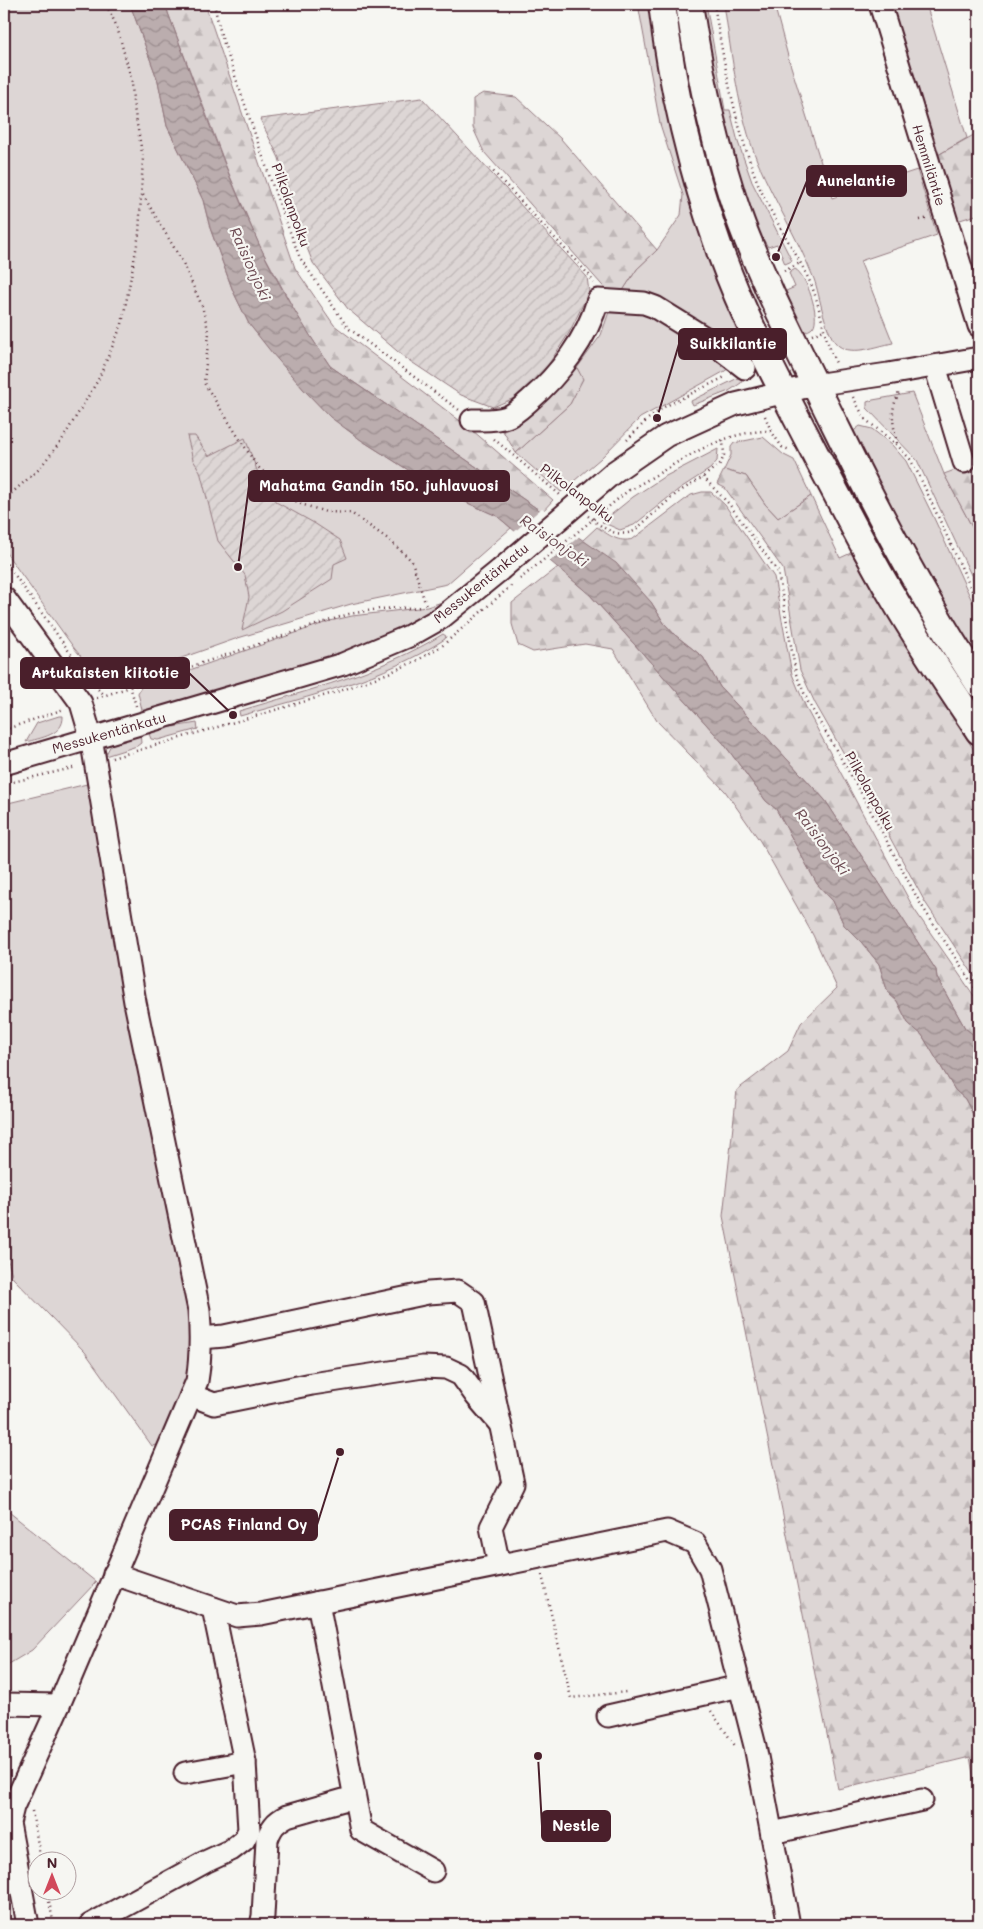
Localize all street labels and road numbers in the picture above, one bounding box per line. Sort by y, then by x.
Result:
street label: Hemmiläntie [908,122,951,208]
street label: Pilkolanpolku [268,160,315,249]
street label: Pilkolanpolku [537,459,618,527]
street label: Messukentänkatu [429,538,532,627]
street label: Messukentänkatu [50,707,168,758]
street label: Pilkolanpolku [841,748,900,834]

